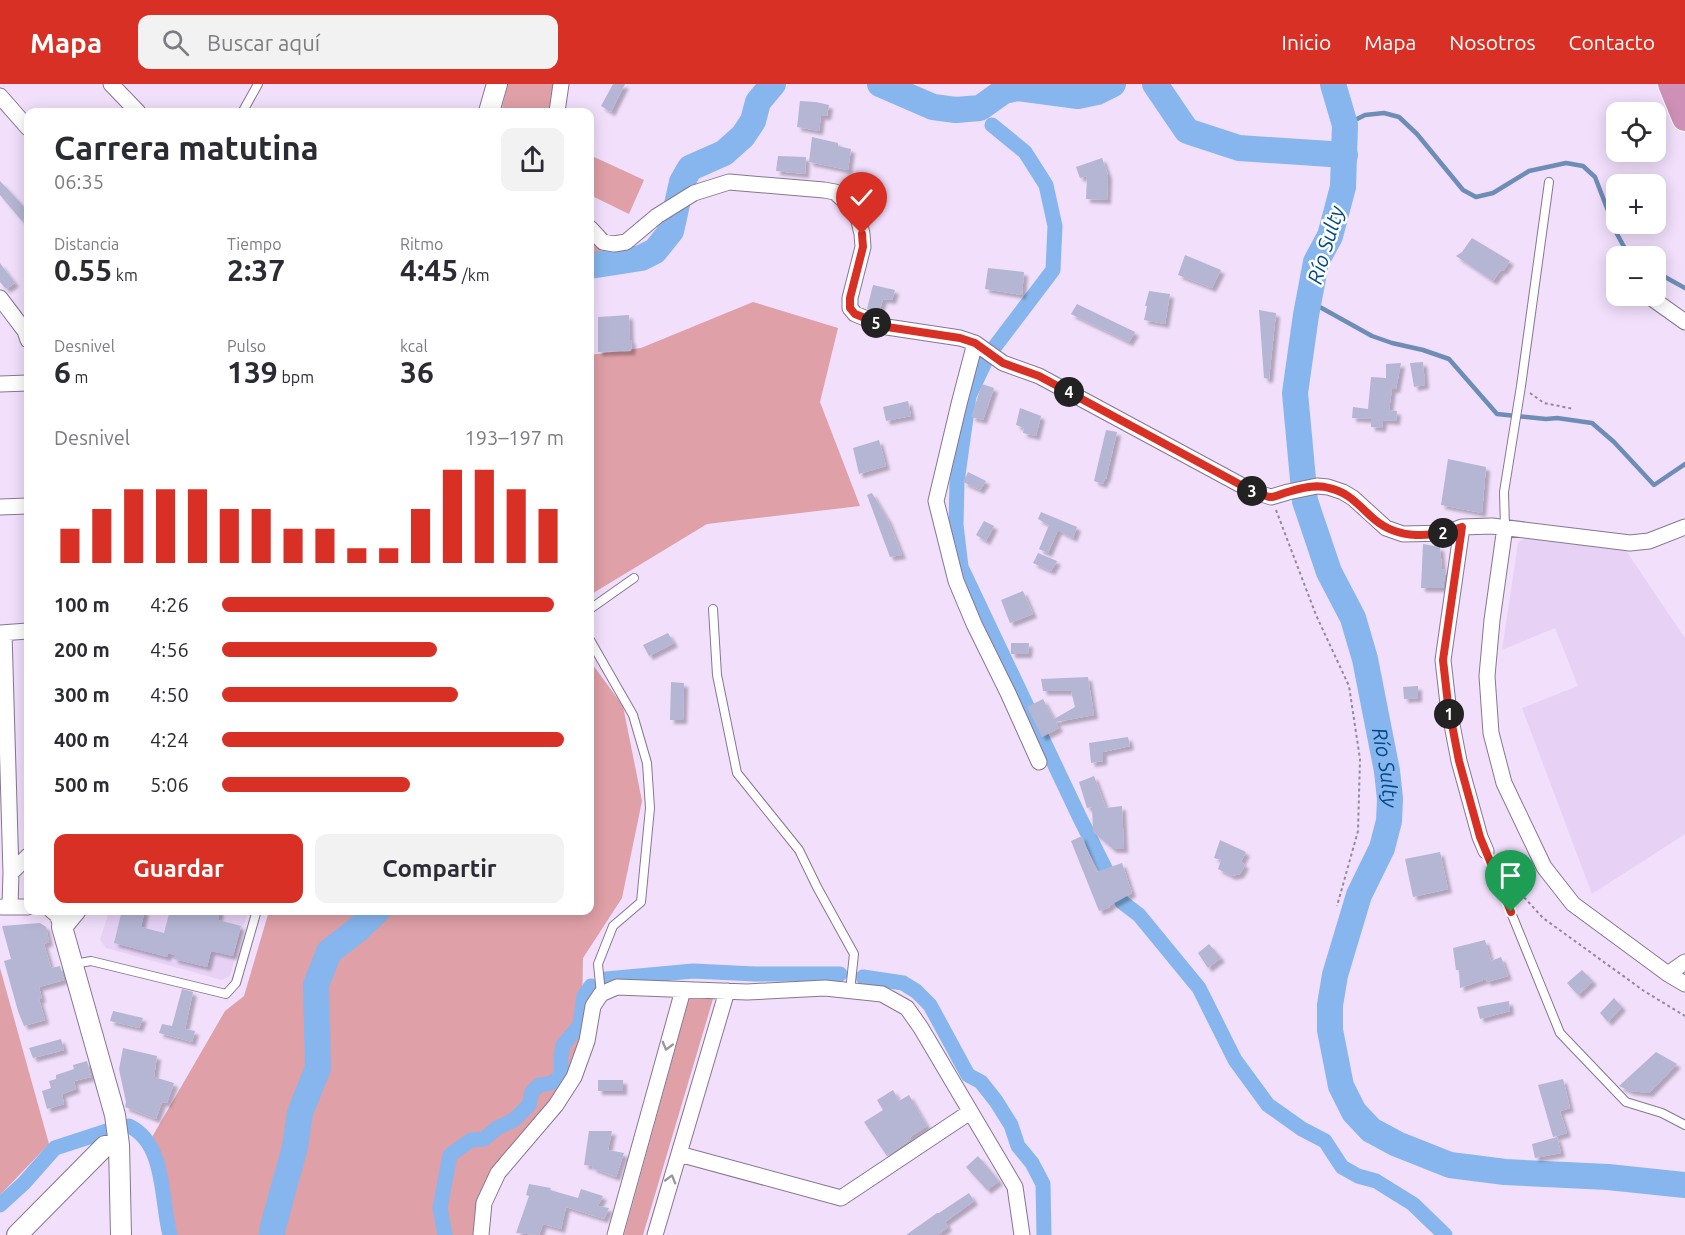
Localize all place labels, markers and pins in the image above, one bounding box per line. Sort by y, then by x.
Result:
pin [836,172,887,234]
pin: 5 [861,308,891,338]
pin: 4 [1054,377,1084,407]
pin: 3 [1237,476,1267,506]
pin: 2 [1428,518,1458,548]
pin: 1 [1434,699,1464,729]
pin [1485,850,1536,912]

